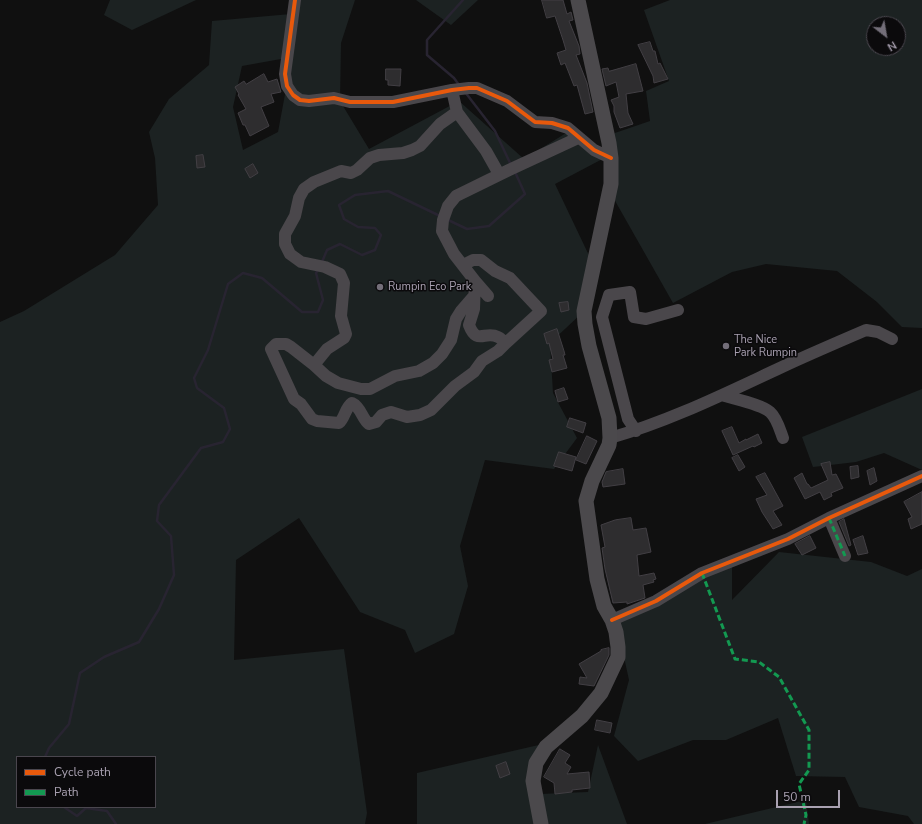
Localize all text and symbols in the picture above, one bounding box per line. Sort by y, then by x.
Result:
north arrow [866,16,906,56]
text: N [885,37,899,54]
place label: Rumpin Eco Park [388,280,471,294]
marker: Rumpin Eco Park [375,282,385,292]
place label: The Nice Park Rumpin [734,333,797,359]
marker: The Nice Park Rumpin [721,341,731,351]
legend [16,756,156,808]
text: Cycle path [54,764,111,780]
scale bar [778,782,842,808]
text: Path [54,784,79,800]
text: 50 m [783,789,811,805]

